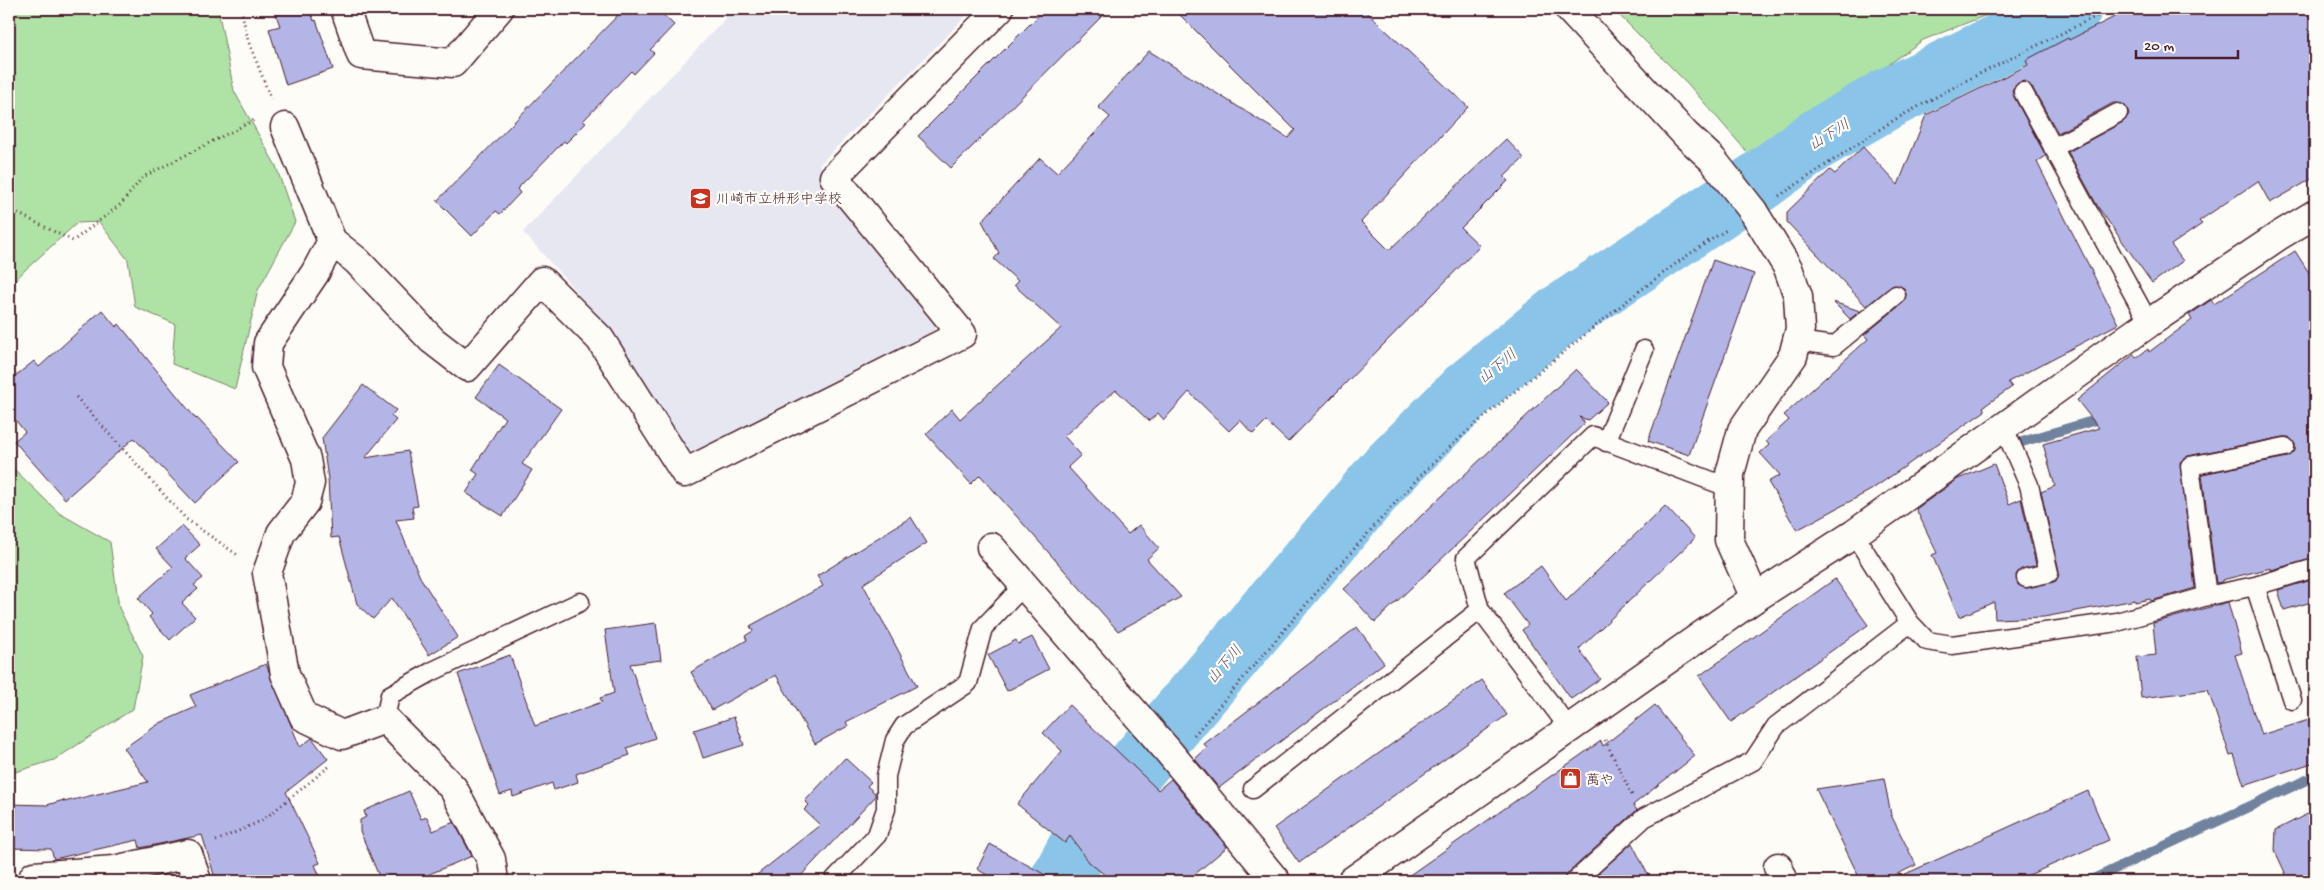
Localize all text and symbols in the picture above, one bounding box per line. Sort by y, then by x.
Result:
scale bar [2136,28,2239,60]
text: 20 m [2144,38,2174,56]
water label: 山下川 [1806,116,1854,155]
school or university icon: 川崎市立枡形中学校 [688,186,712,210]
place label: 川崎市立枡形中学校 [716,192,842,209]
water label: 山下川 [1475,346,1521,389]
water label: 山下川 [1204,642,1247,688]
shop icon: 萬や [1558,767,1582,791]
place label: 萬や [1586,773,1614,790]

